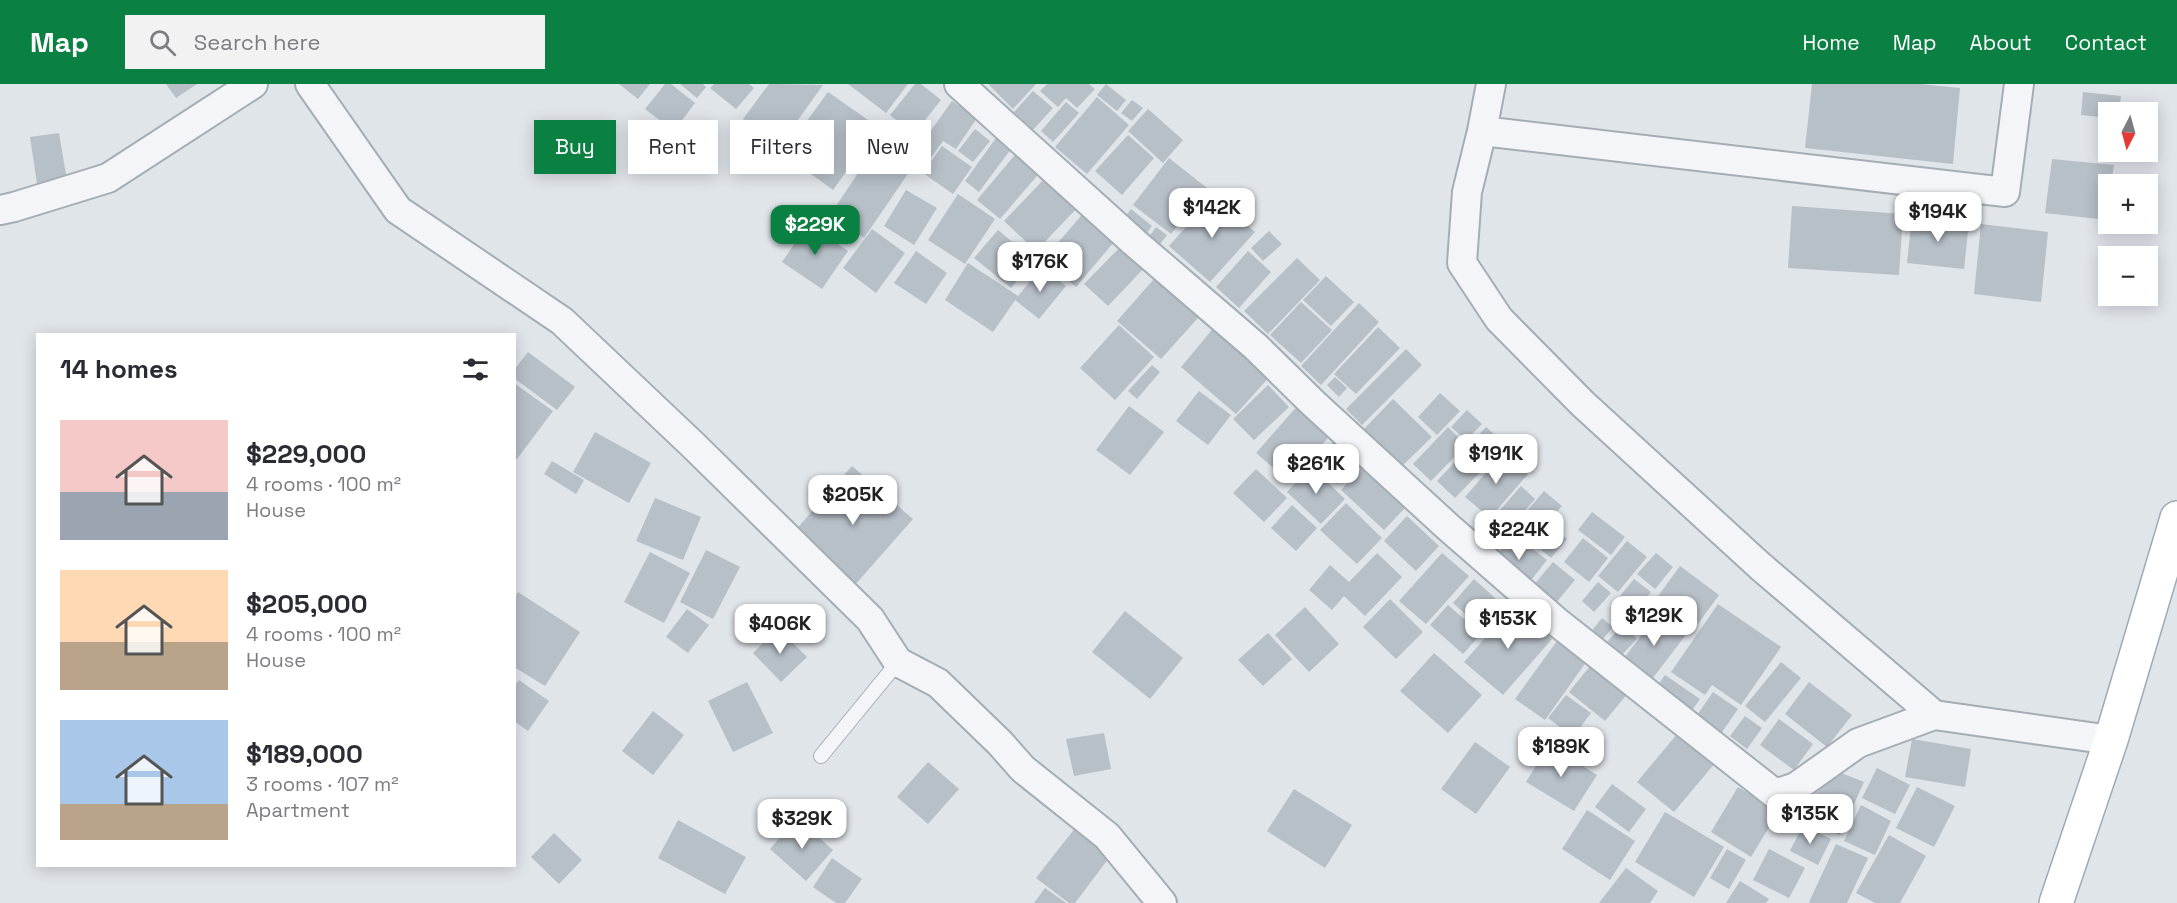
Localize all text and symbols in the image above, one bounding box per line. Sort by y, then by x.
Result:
search box [125,15,545,69]
text: Map [30,24,89,60]
icon: search [146,26,179,59]
text: Search here [194,28,321,56]
text: Home [1802,29,1860,56]
text: Map [1893,29,1937,56]
text: About [1970,29,2032,56]
text: Contact [2065,29,2147,56]
north arrow [2098,102,2158,162]
map controls [2098,102,2158,306]
chip: Buy [534,120,616,174]
chip: Rent [628,120,718,174]
chip: Filters [730,120,834,174]
chip: New [846,120,931,174]
button: + [2098,174,2158,234]
pin: $142K [1170,188,1254,239]
pin: $194K [1896,192,1980,243]
text: $142K [1183,194,1241,220]
text: $194K [1909,198,1967,224]
pin: $229K [773,205,857,256]
text: $229K [785,211,845,237]
pin: $176K [998,242,1082,293]
button: − [2098,246,2158,306]
text: $176K [1011,248,1069,274]
text: 14 homes [60,352,178,386]
icon: filters [459,353,492,386]
pin: $191K [1454,434,1538,485]
text: $229,000 [246,437,366,471]
text: $191K [1468,440,1524,466]
icon: home [108,444,180,516]
pin: $261K [1274,444,1358,495]
text: $261K [1287,450,1345,476]
text: 4 rooms · 100 m² [246,471,401,497]
pin: $205K [811,475,895,526]
text: $205K [822,481,884,507]
text: House [246,497,306,523]
pin: $224K [1477,510,1561,561]
text: $224K [1489,516,1549,542]
text: $205,000 [246,587,368,621]
icon: home [108,594,180,666]
pin: $129K [1612,596,1696,647]
pin: $153K [1466,599,1550,650]
text: $129K [1625,602,1683,628]
pin: $406K [738,604,822,655]
text: $153K [1479,605,1537,631]
text: $406K [749,610,811,636]
text: 4 rooms · 100 m² [246,621,401,647]
text: House [246,647,306,673]
pin: $189K [1519,727,1603,778]
text: $189K [1532,733,1590,759]
text: $189,000 [246,737,363,771]
icon: home [108,744,180,816]
text: 3 rooms · 107 m² [246,771,399,797]
pin: $135K [1768,794,1852,845]
text: Apartment [246,797,350,823]
pin: $329K [760,799,844,850]
text: $135K [1781,800,1839,826]
text: $329K [772,805,832,831]

